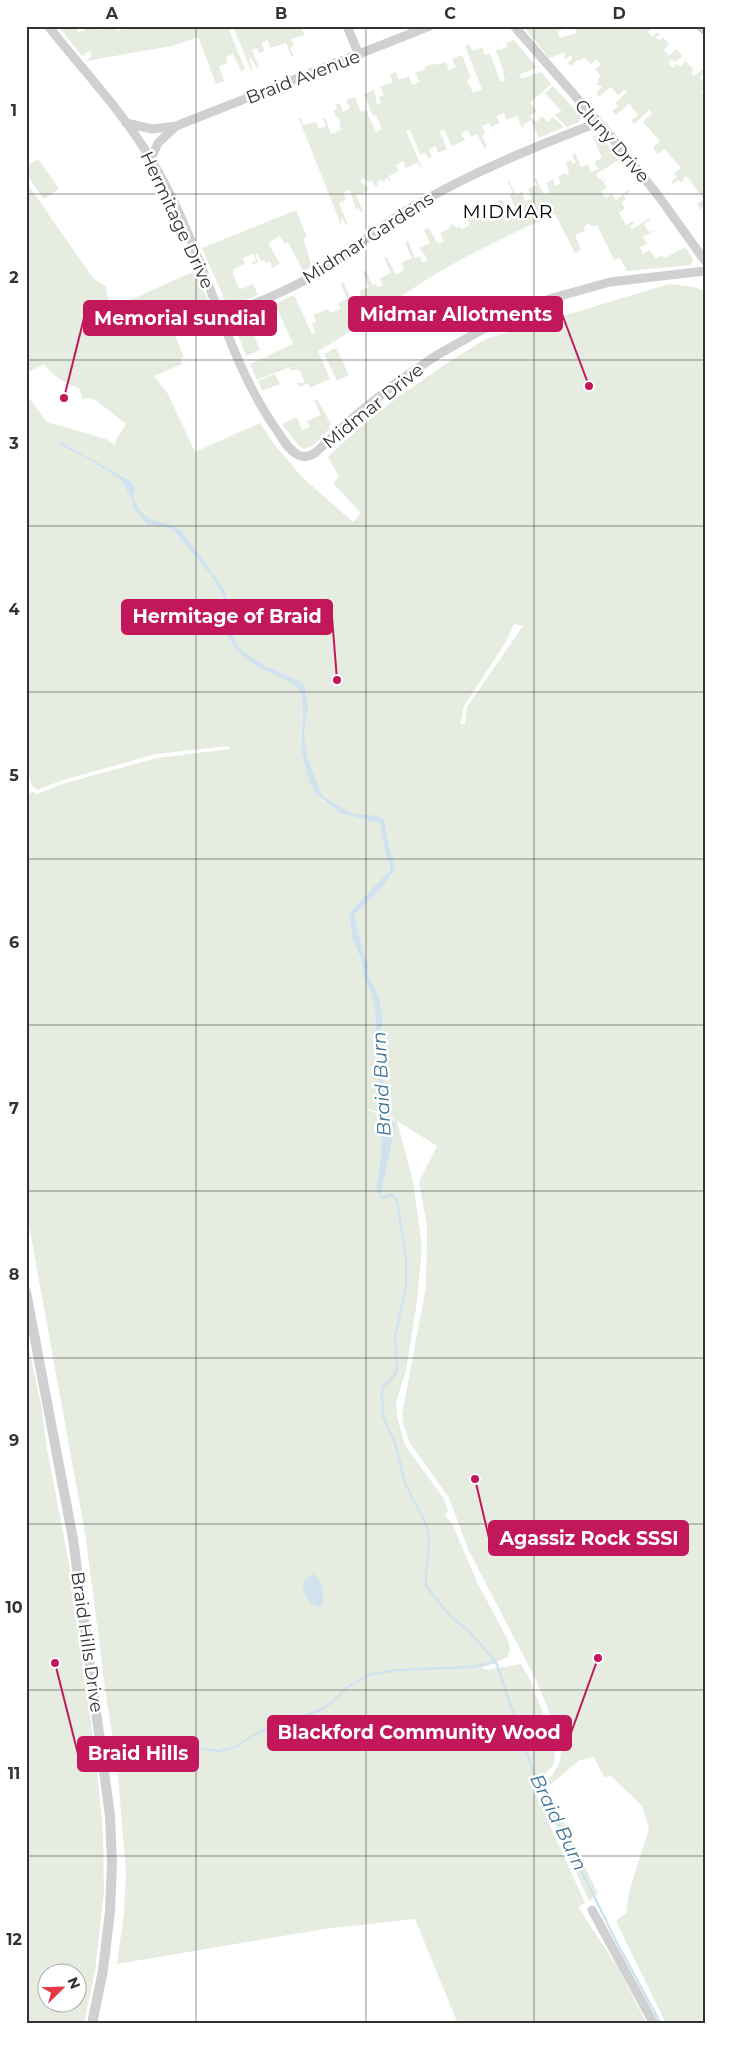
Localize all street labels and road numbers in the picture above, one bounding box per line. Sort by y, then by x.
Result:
street label: Braid Avenue [243,45,363,109]
street label: Cluny Drive [570,95,654,187]
street label: Hermitage Drive [136,148,219,292]
street label: Midmar Gardens [298,187,438,288]
street label: Midmar Drive [318,359,428,453]
street label: Braid Hills Drive [66,1570,108,1714]

